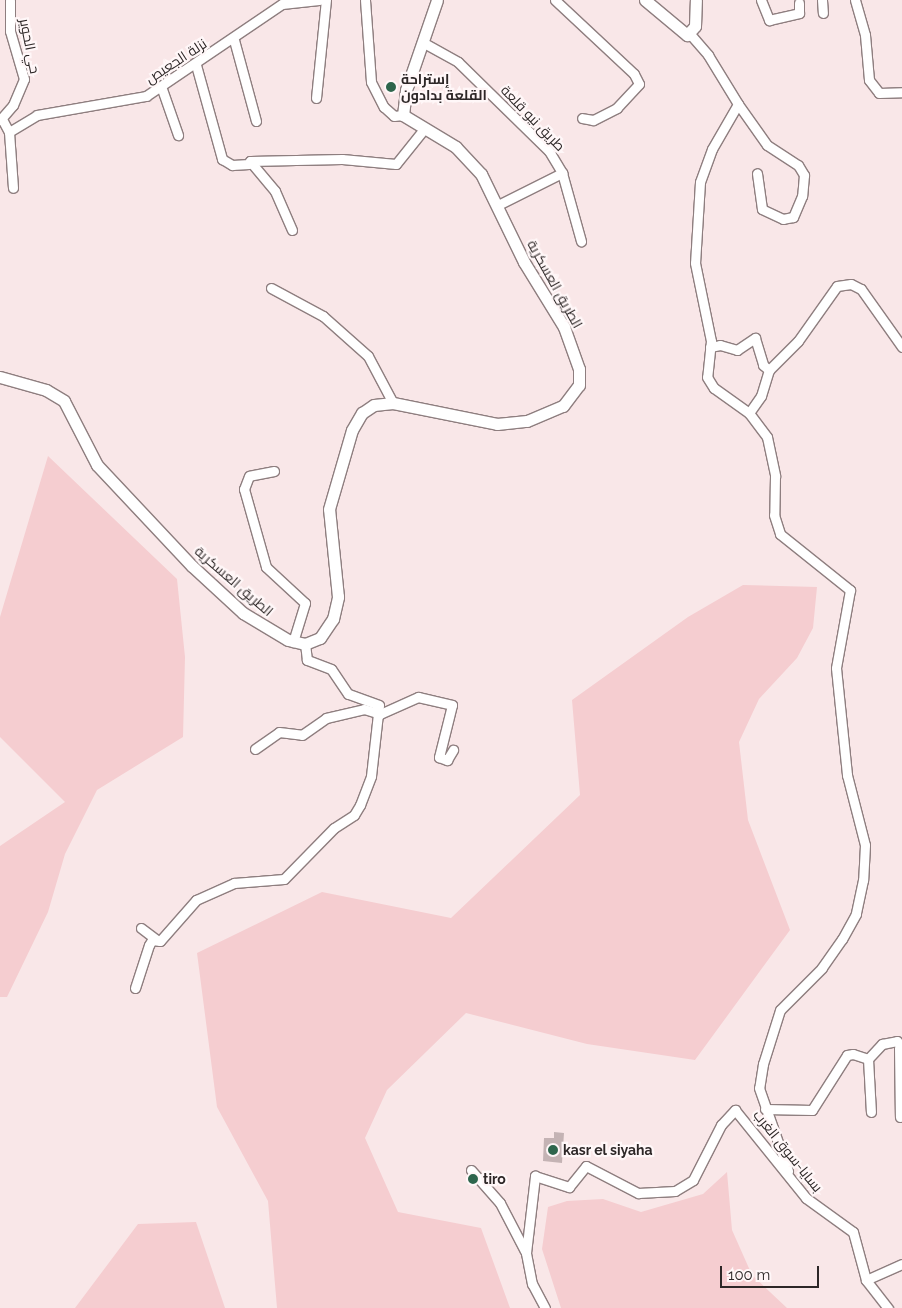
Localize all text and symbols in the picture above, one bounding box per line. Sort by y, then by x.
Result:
street label: حي الحوير [16,17,44,75]
street label: نزلة الجعيص [142,35,210,87]
place label: إستراحة القلعة بدادون [401,71,487,104]
marker: إستراحة القلعة بدادون [385,81,397,93]
street label: طريق نيو قلعة [497,82,569,154]
street label: الطريق العسكرية [524,237,586,331]
street label: الطريق العسكرية [191,542,277,620]
street label: بسايا-سوق الغرب [750,1107,826,1195]
place label: kasr el siyaha [563,1142,653,1158]
marker: kasr el siyaha [547,1144,559,1156]
place label: tiro [483,1171,506,1187]
marker: tiro [467,1173,479,1185]
scale bar [722,1256,821,1288]
text: 100 m [728,1266,770,1284]

